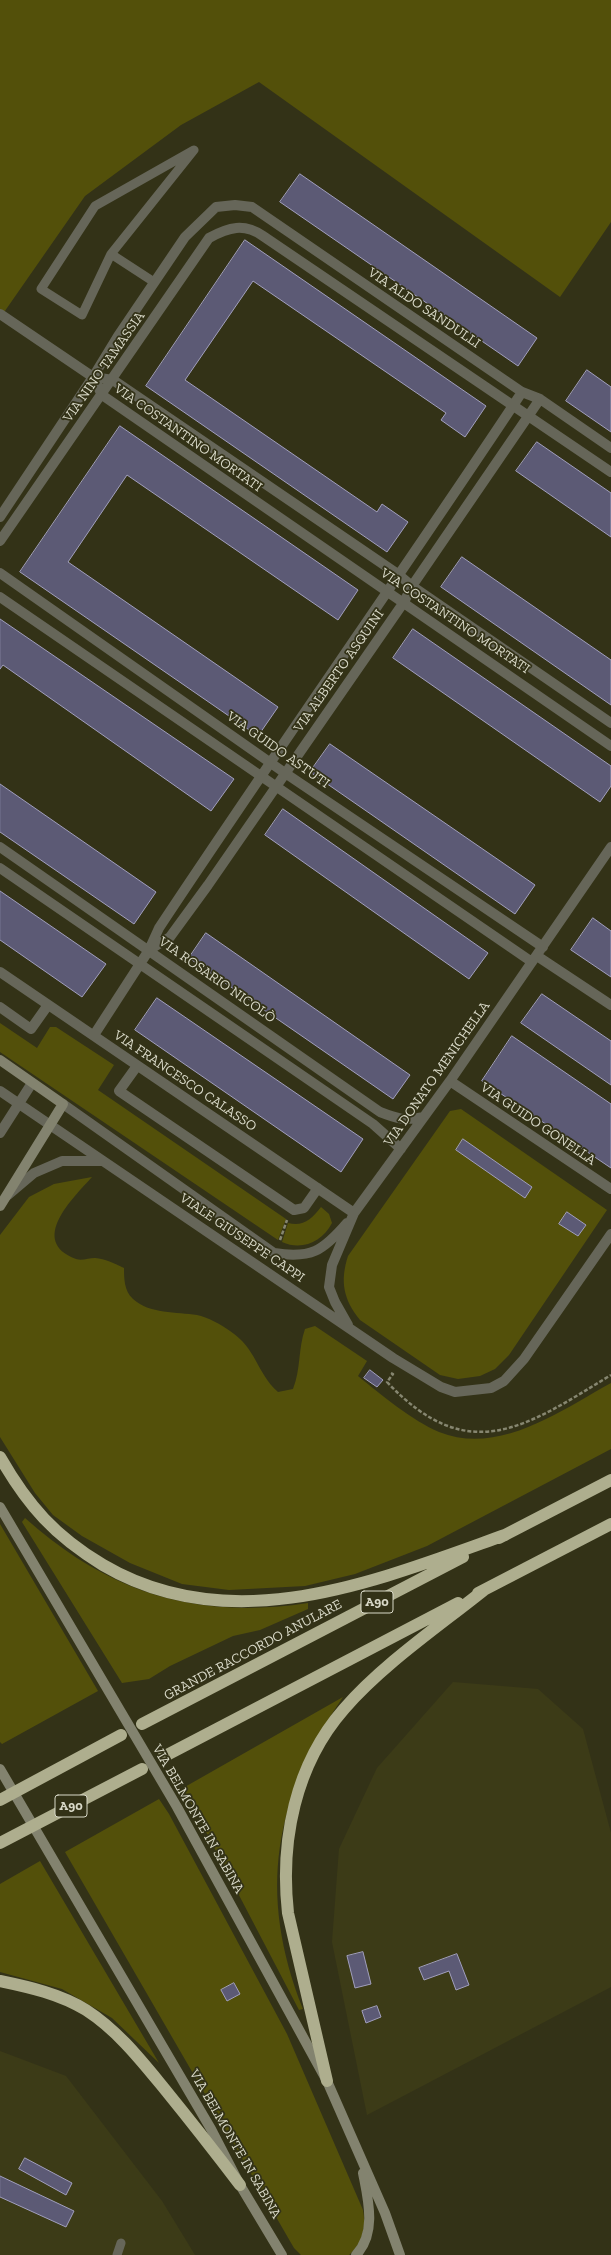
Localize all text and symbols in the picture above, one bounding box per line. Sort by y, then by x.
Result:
street label: VIA ALDO SANDULLI [365,264,483,352]
street label: VIA NINO TAMASSIA [60,308,148,426]
street label: VIA COSTANTINO MORTATI [111,380,265,496]
street label: VIA COSTANTINO MORTATI [377,565,533,677]
street label: VIA ALBERTO ASQUINI [290,606,388,736]
street label: VIA GUIDO ASTUTI [223,708,333,792]
street label: VIA ROSARIO NICOLÒ [155,933,279,1027]
street label: VIA DONATO MENICHELLA [380,998,494,1150]
street label: VIA FRANCESCO CALASSO [110,1027,260,1135]
street label: VIA GUIDO GONELLA [477,1079,599,1169]
street label: VIALE GIUSEPPE CAPPI [176,1190,308,1286]
road number: A90 [361,1591,393,1613]
street label: GRANDE RACCORDO ANULARE [161,1596,345,1704]
street label: VIA BELMONTE IN SABINA [148,1742,248,1896]
road number: A90 [55,1795,87,1817]
street label: VIA BELMONTE IN SABINA [185,2067,285,2221]

